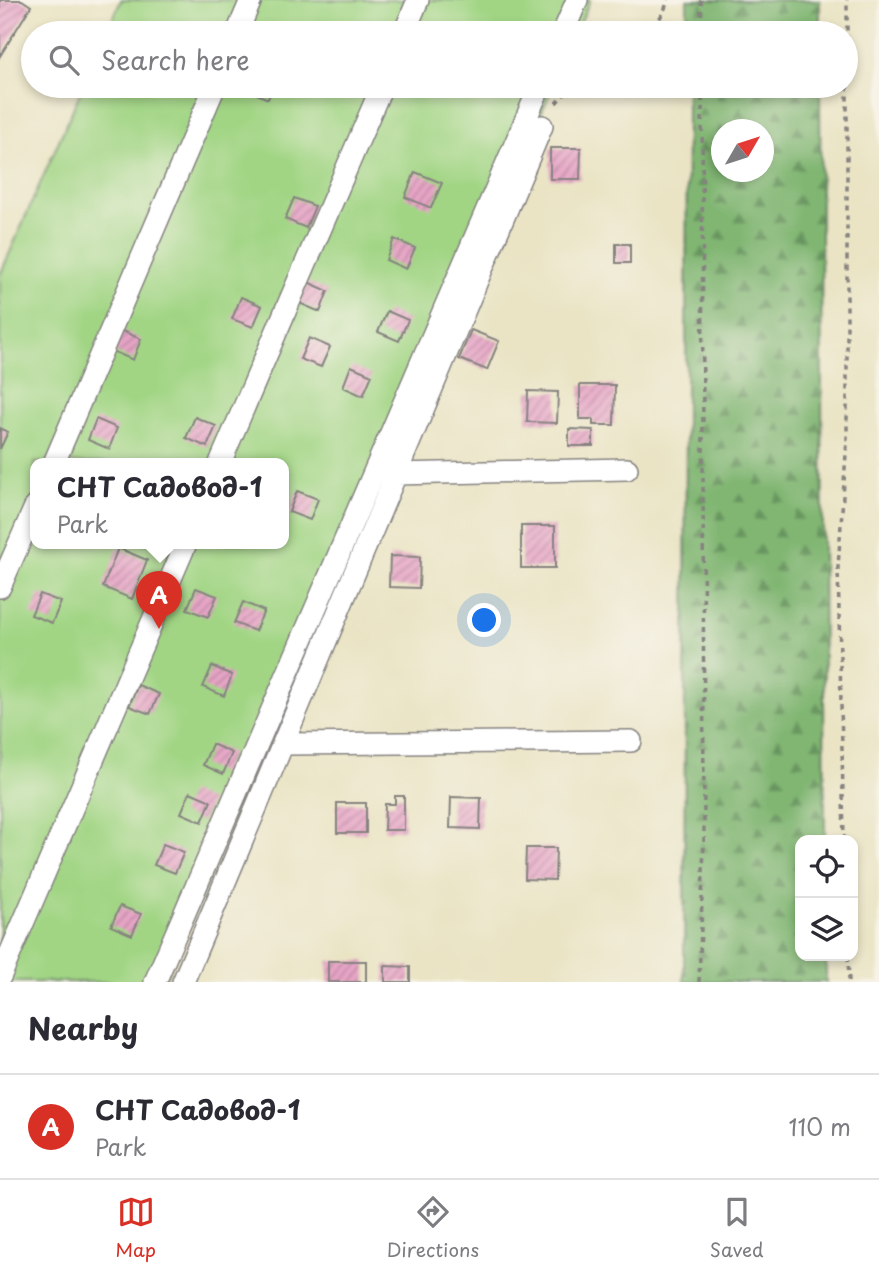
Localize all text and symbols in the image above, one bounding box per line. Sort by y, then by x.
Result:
search box [21,21,858,98]
text: Search here [101,40,250,79]
icon: search [45,41,83,79]
north arrow [711,119,774,182]
popup [30,458,289,549]
text: СНТ Садовод-1 [57,467,262,506]
text: Park [57,506,108,541]
pin: A [136,571,182,629]
your location [467,603,501,637]
map controls [795,835,858,961]
button: locate [795,835,858,898]
button: layers [795,898,858,961]
text: Nearby [28,1005,138,1050]
text: СНТ Садовод-1 [95,1090,300,1129]
text: A [42,1109,60,1144]
text: 110 m [789,1109,851,1144]
text: Park [95,1129,146,1164]
tab: Map [115,1193,156,1263]
tab: Directions [387,1193,479,1263]
tab: Saved [710,1193,764,1263]

